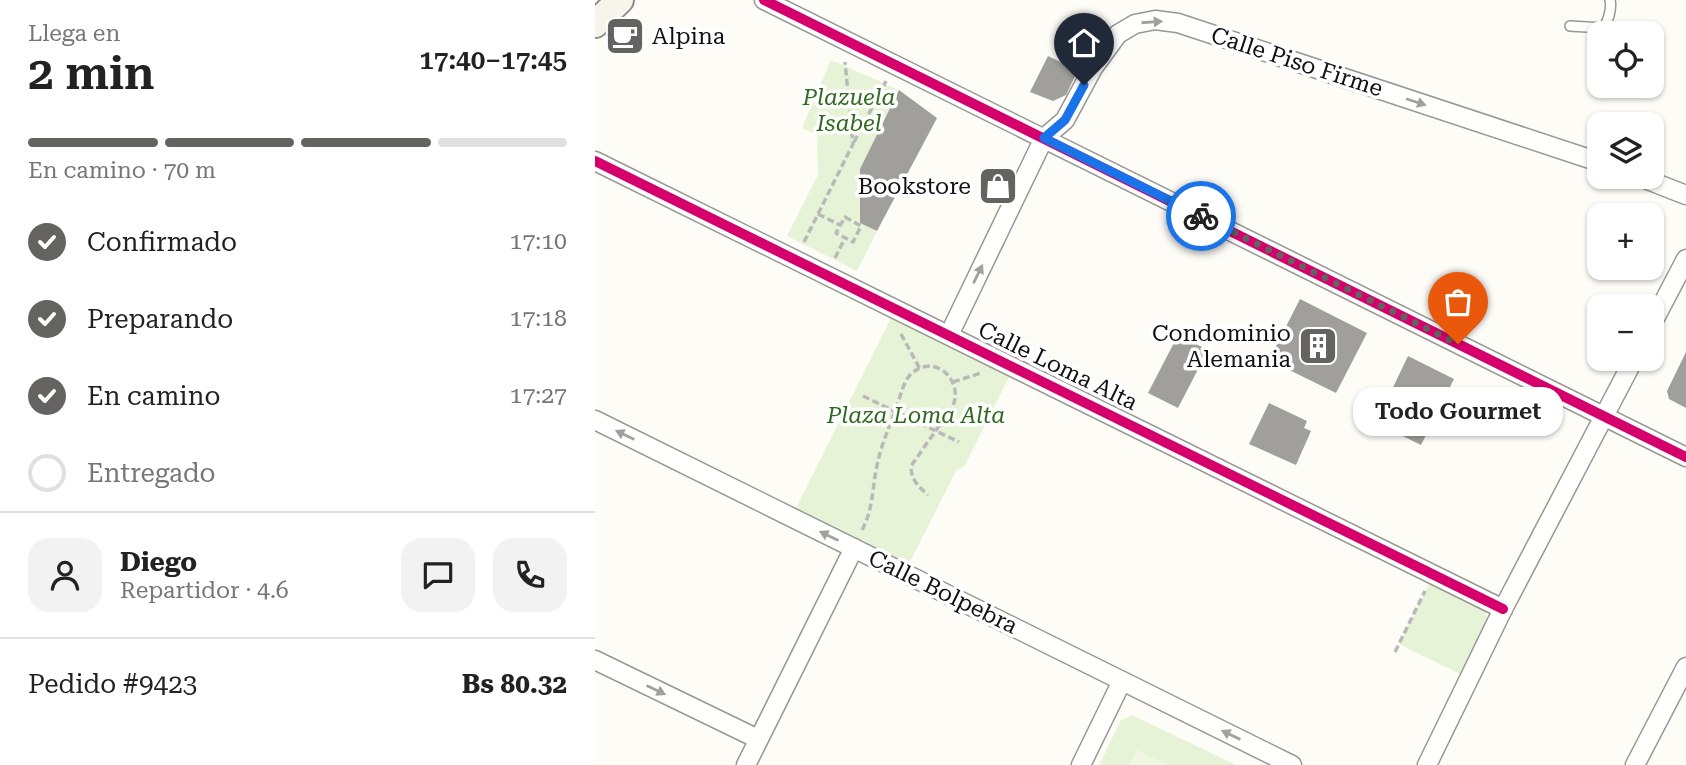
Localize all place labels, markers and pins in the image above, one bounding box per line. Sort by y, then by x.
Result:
pin [1054,13,1114,85]
cafe icon: Alpina [604,15,646,57]
place label: Alpina [652,23,726,50]
shop icon: Bookstore [977,165,1019,207]
place label: Bookstore [858,173,971,200]
pin [1428,272,1488,344]
place label: Condominio Alemania [1152,320,1292,373]
building icon: Condominio Alemania [1297,325,1339,367]
callout: Todo Gourmet [1353,386,1563,435]

